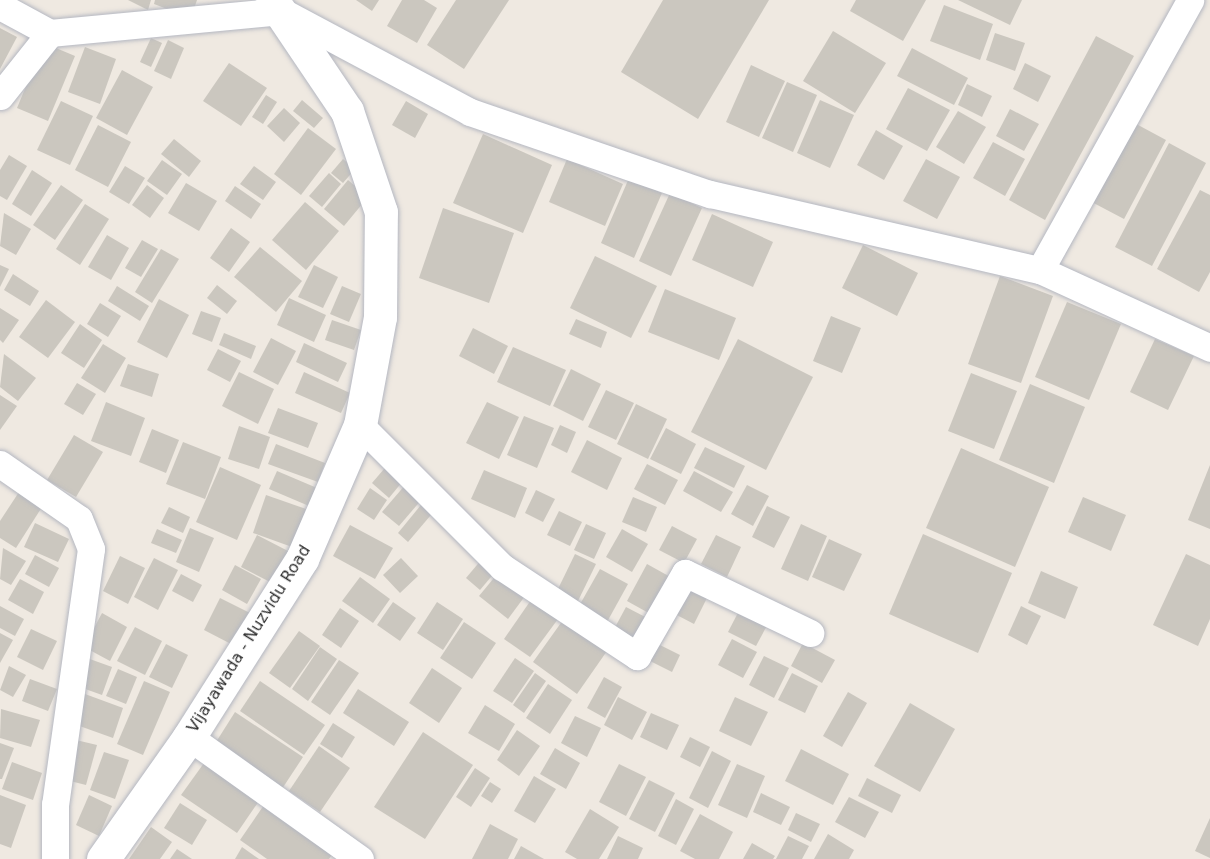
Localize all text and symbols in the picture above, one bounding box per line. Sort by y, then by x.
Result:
street label: Vijayawada - Nuzvidu Road [183,542,315,736]

